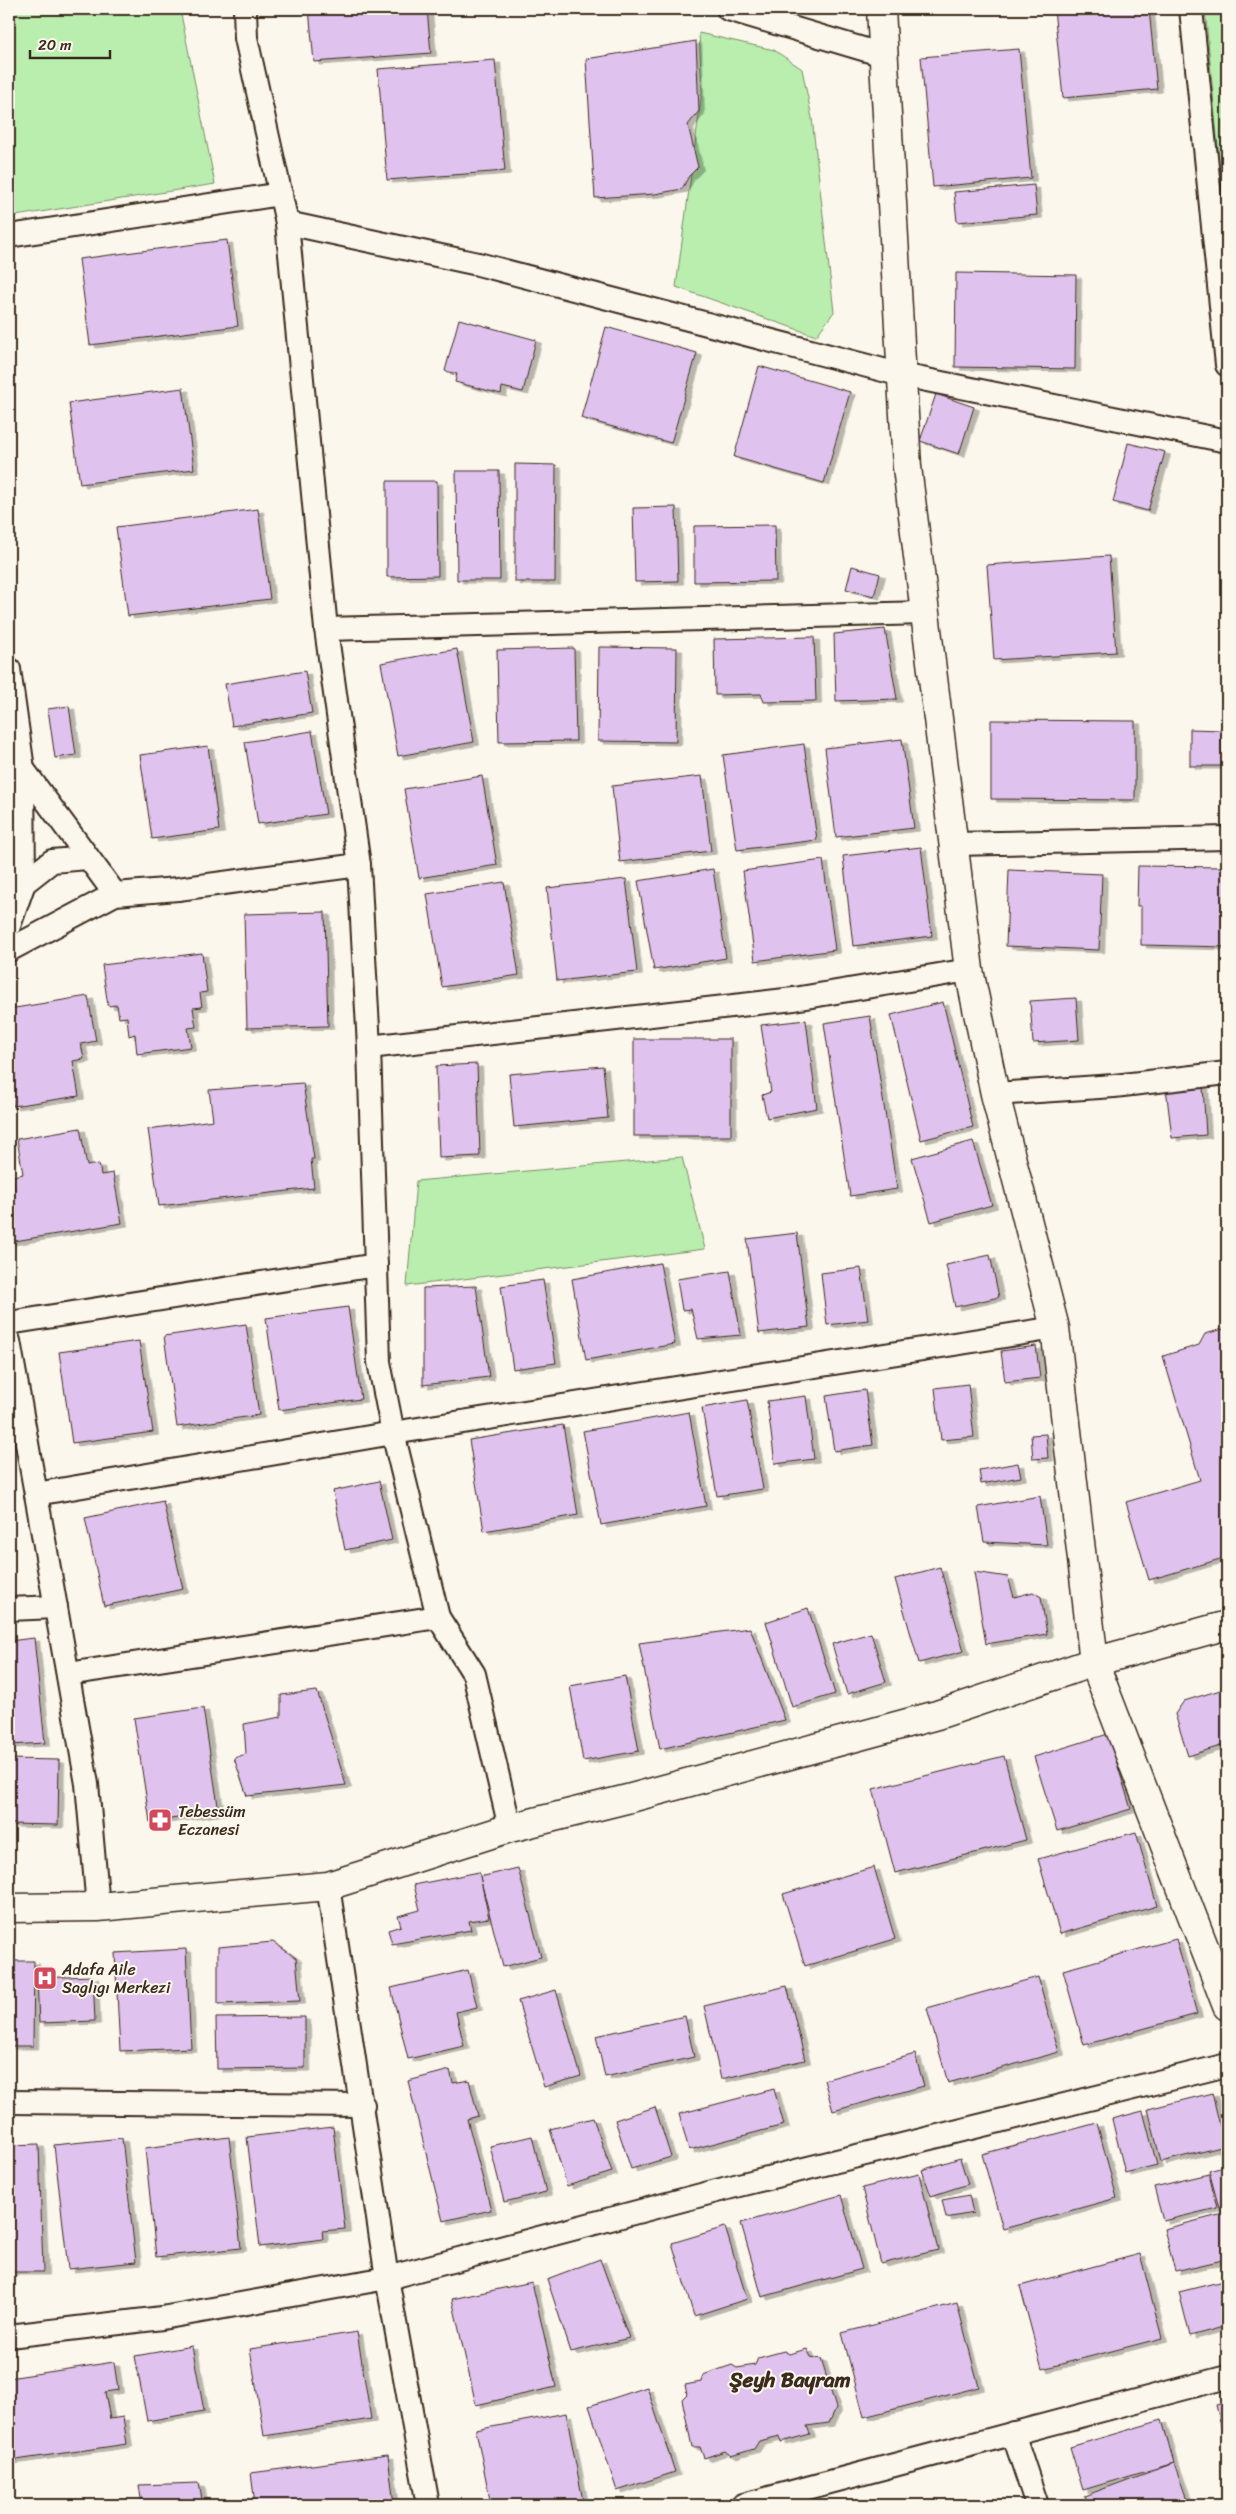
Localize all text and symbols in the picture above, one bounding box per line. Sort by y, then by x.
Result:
scale bar [30,28,110,60]
text: 20 m [38,32,72,58]
place label: Tebessüm Eczanesi [178,1797,245,1844]
pharmacy icon: Tebessüm Eczanesi [147,1807,173,1833]
place label: Adafa Aile Saglıgı Merkezi [61,1955,171,2002]
hospital icon: Adafa Aile Saglıgı Merkezi [32,1965,58,1991]
district label: Şeyh Bayram [728,2361,851,2399]

